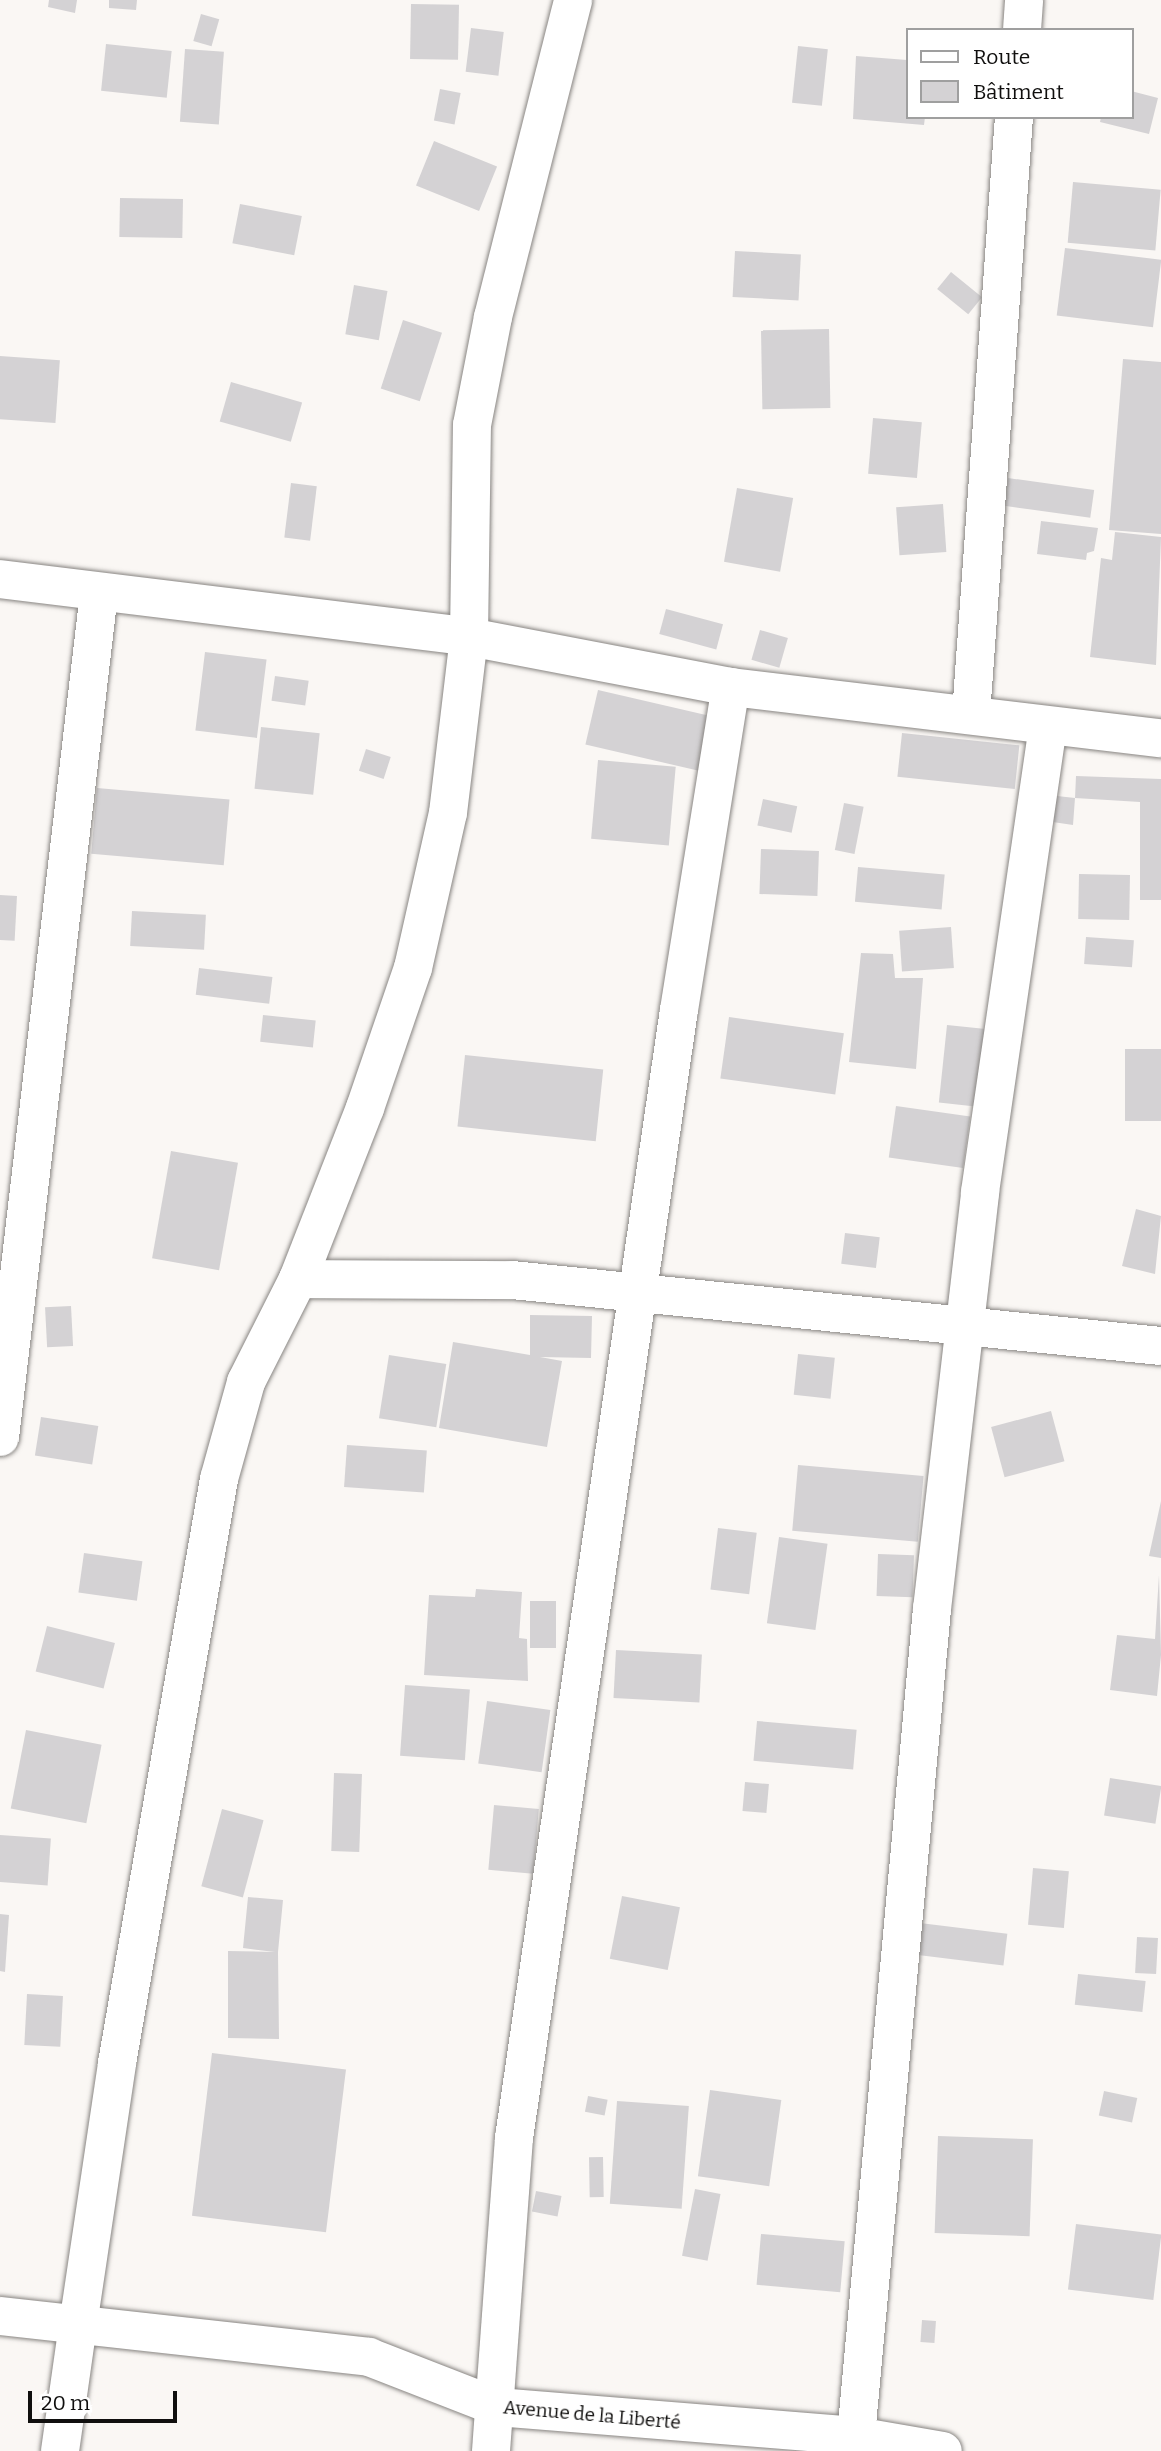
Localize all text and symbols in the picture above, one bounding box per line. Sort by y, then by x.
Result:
legend [906,28,1133,119]
text: Route [973,44,1030,70]
text: Bâtiment [973,79,1064,105]
scale bar [32,2378,180,2422]
text: 20 m [41,2390,90,2416]
street label: Avenue de la Liberté [502,2396,682,2434]

